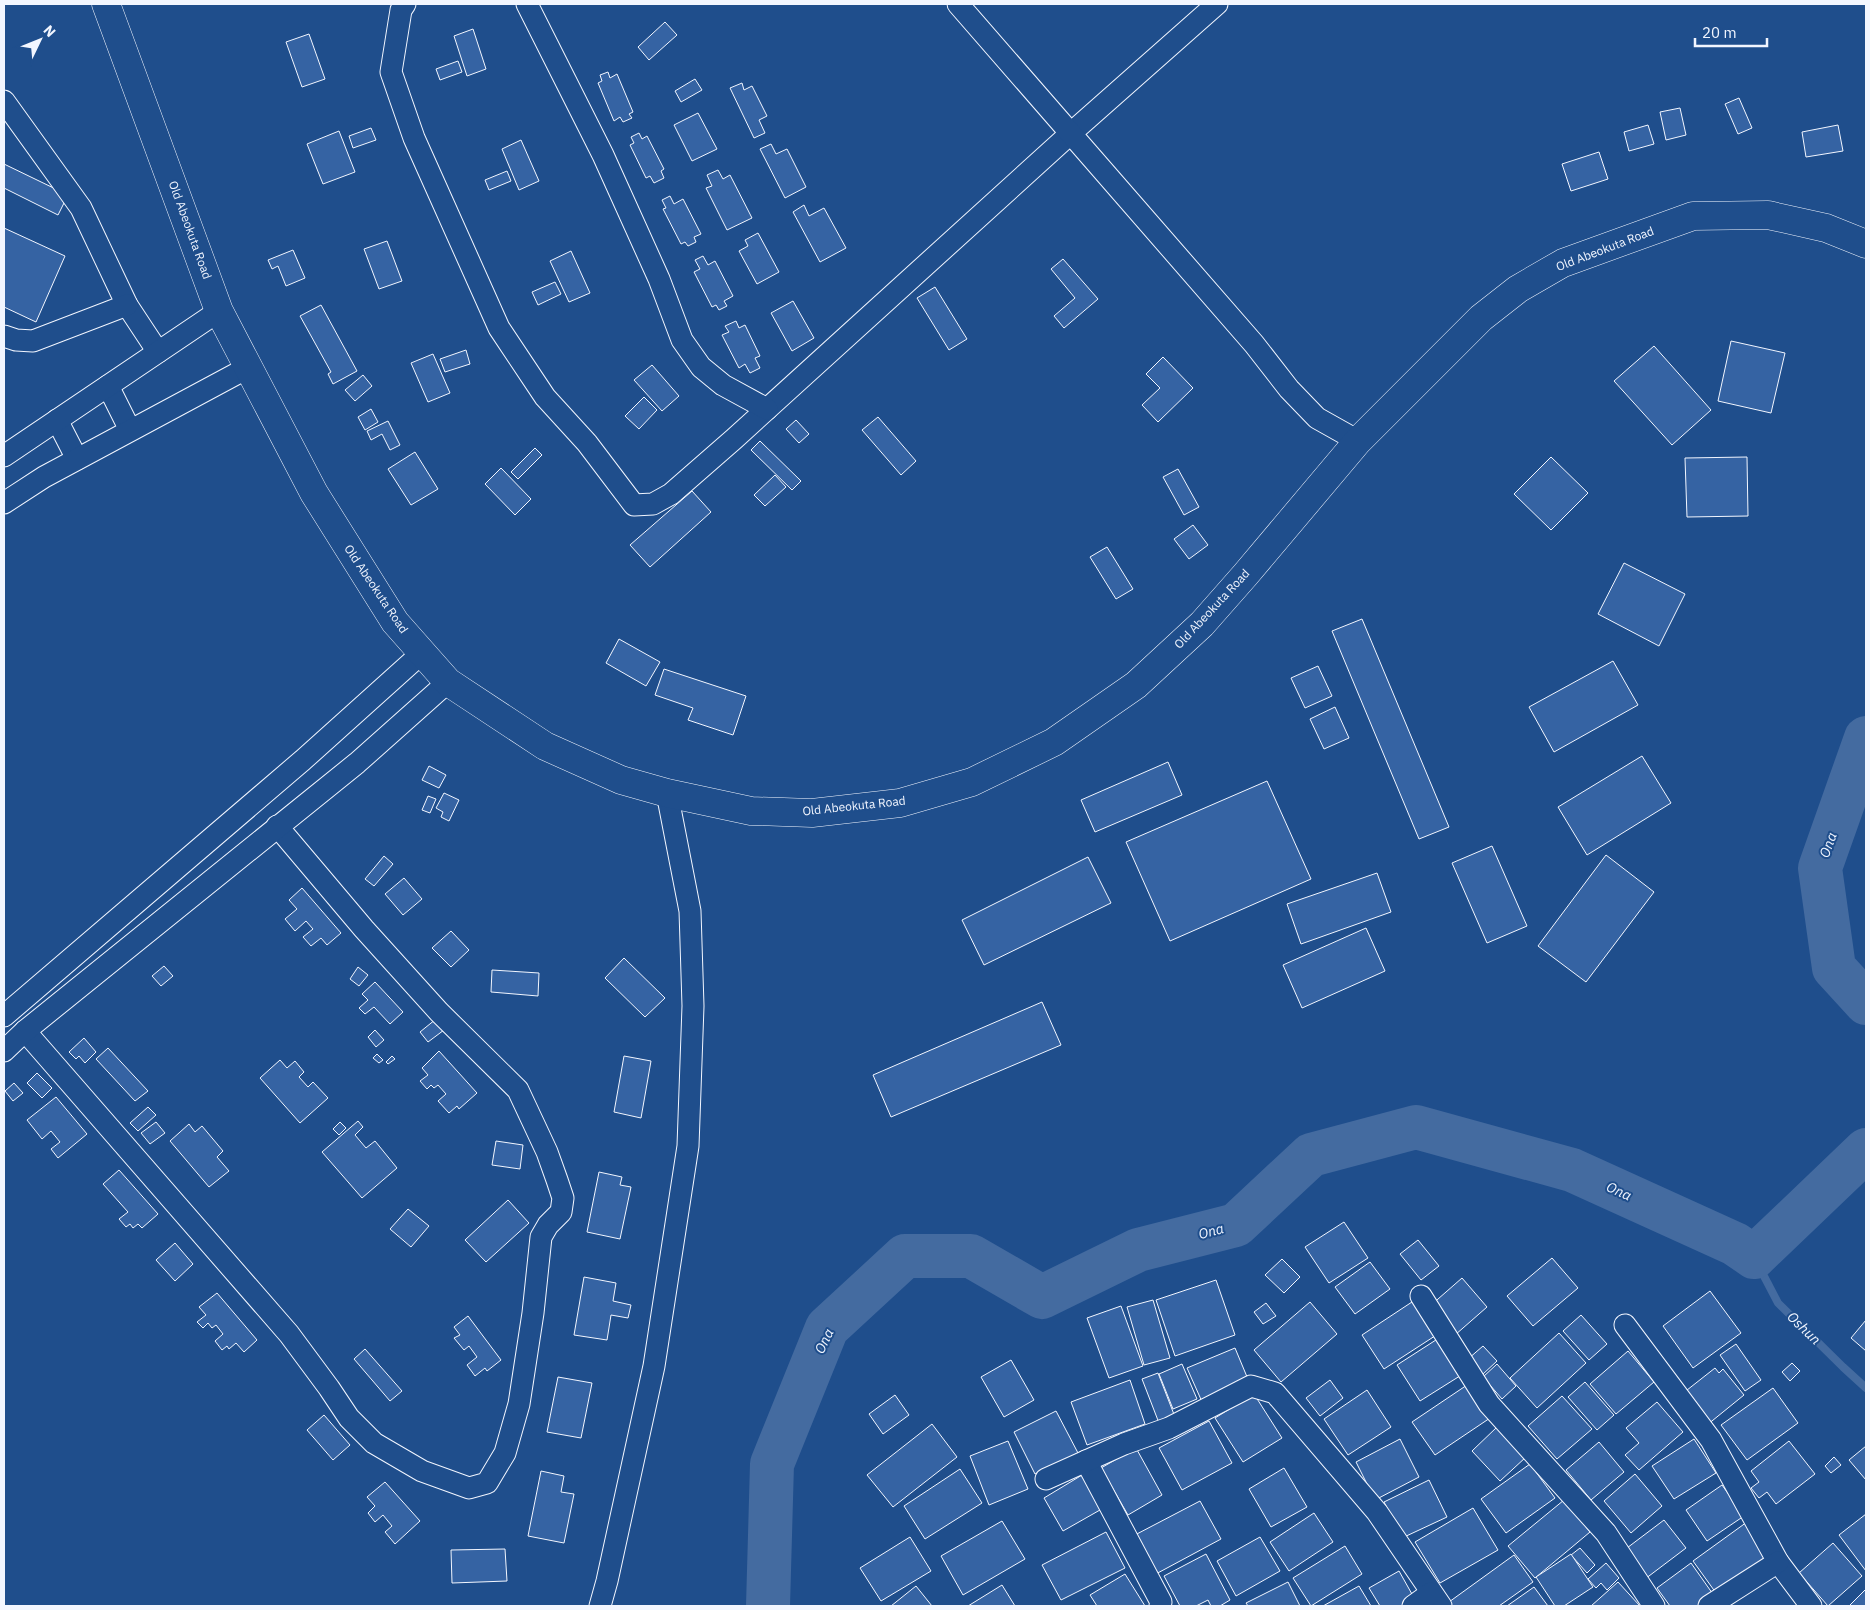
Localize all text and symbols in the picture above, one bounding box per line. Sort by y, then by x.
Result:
north arrow [15,15,65,65]
scale bar [1695,15,1768,47]
text: N [39,21,60,41]
text: 20 m [1702,23,1737,42]
street label: Old Abeokuta Road [166,179,215,281]
street label: Old Abeokuta Road [1554,223,1656,274]
street label: Old Abeokuta Road [341,542,412,636]
street label: Old Abeokuta Road [1171,566,1252,652]
street label: Old Abeokuta Road [802,793,906,818]
water label: Ona [1815,830,1841,860]
water label: Ona [1604,1178,1634,1204]
water label: Ona [1196,1219,1226,1243]
water label: Oshun [1783,1308,1825,1348]
water label: Ona [810,1326,838,1356]

